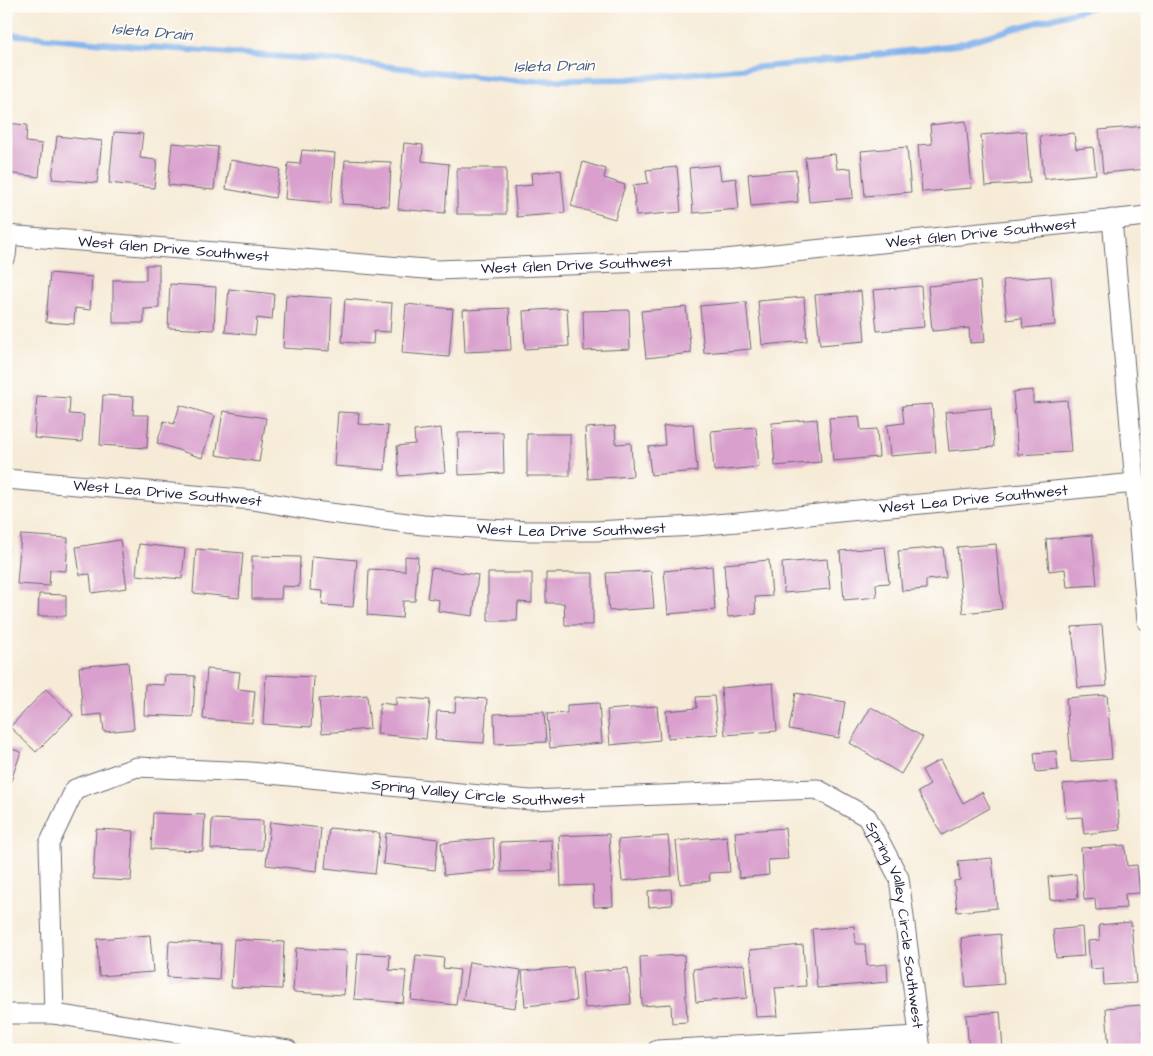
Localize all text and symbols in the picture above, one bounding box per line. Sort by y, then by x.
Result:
water label: Isleta Drain [111,18,195,47]
water label: Isleta Drain [514,54,596,78]
street label: West Glen Drive Southwest [885,213,1077,253]
street label: West Glen Drive Southwest [77,230,270,267]
street label: West Glen Drive Southwest [480,251,673,279]
street label: West Lea Drive Southwest [72,474,263,512]
street label: West Lea Drive Southwest [878,479,1069,518]
street label: West Lea Drive Southwest [476,517,666,542]
street label: Spring Valley Circle Southwest [370,774,585,810]
street label: Spring Valley Circle Southwest [861,818,929,1030]

